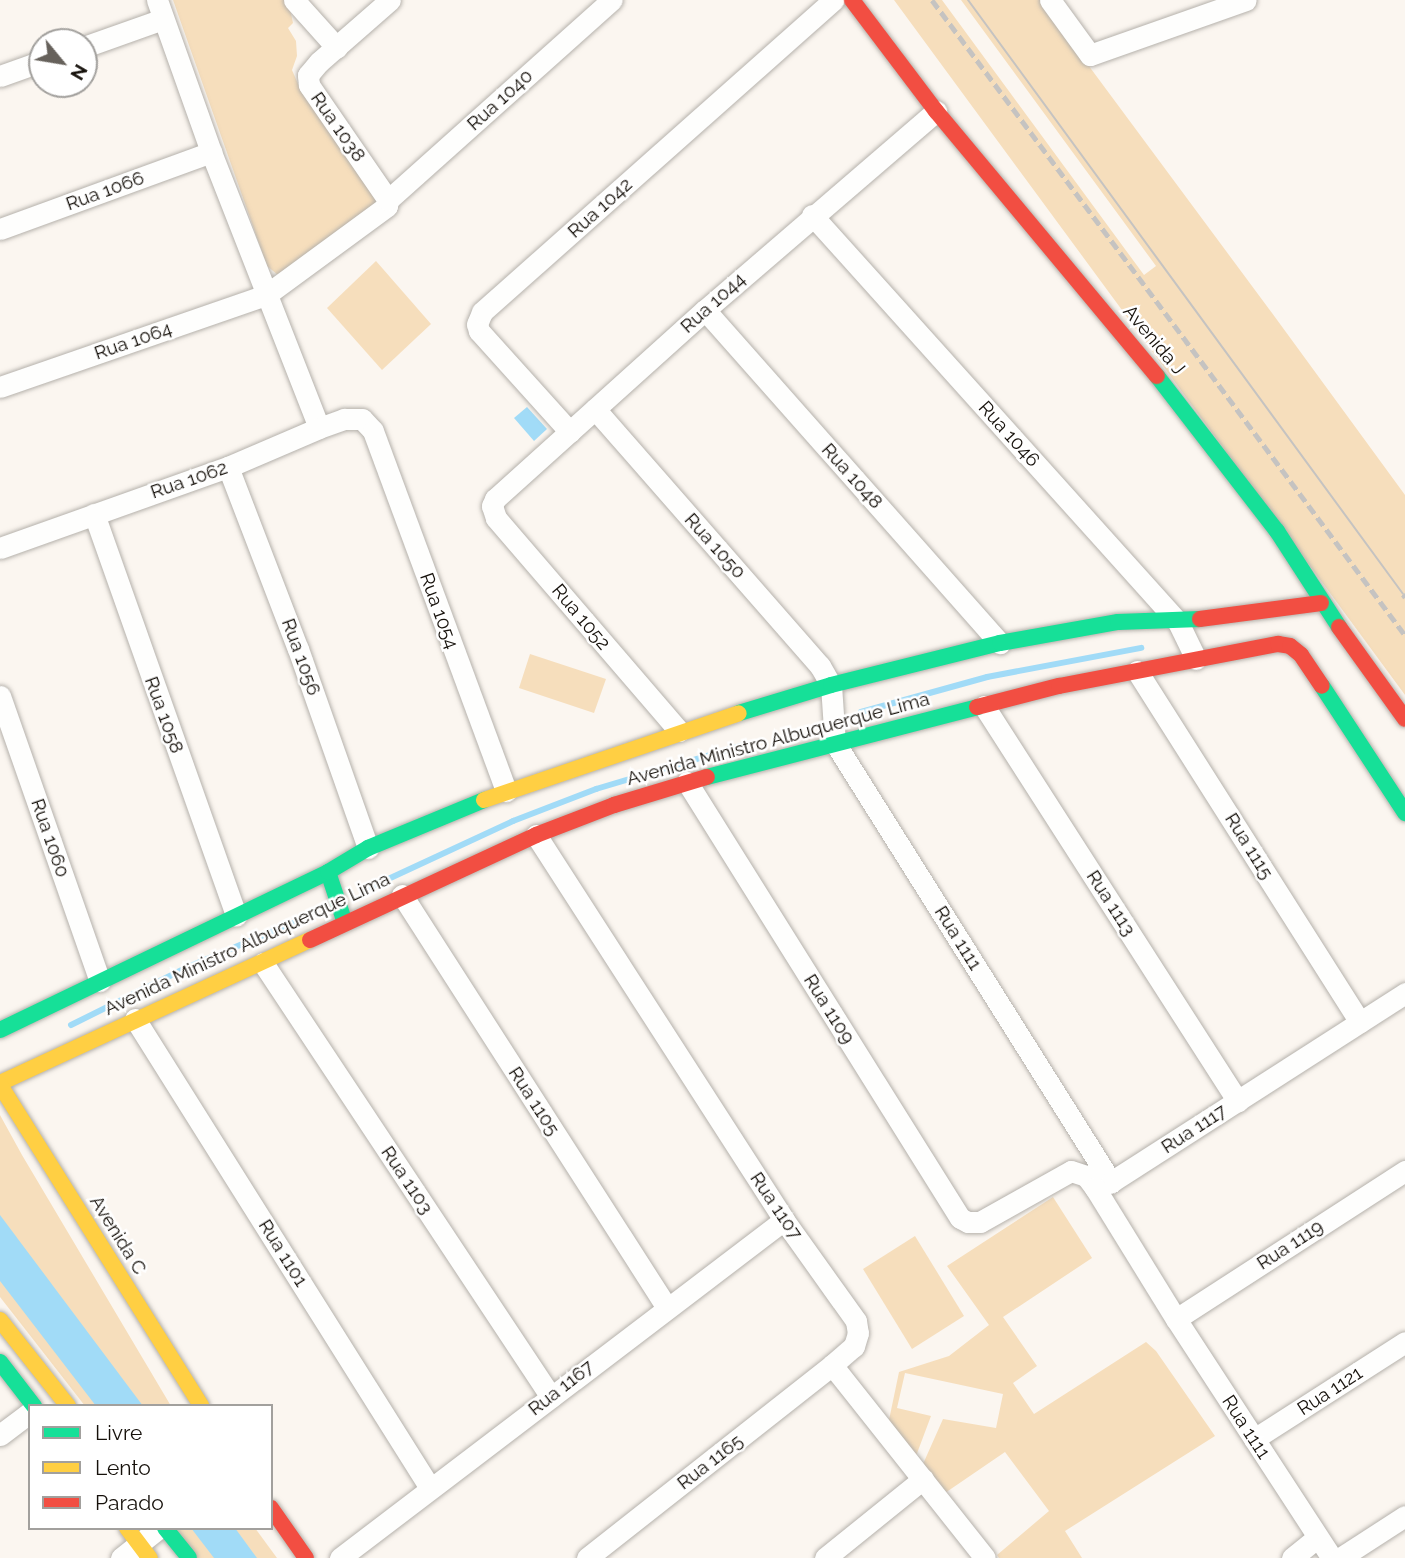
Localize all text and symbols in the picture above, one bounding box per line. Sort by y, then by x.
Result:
north arrow [28,28,98,98]
text: N [66,61,93,84]
street label: Rua 1040 [462,65,538,135]
street label: Rua 1038 [306,88,370,166]
street label: Rua 1066 [63,166,147,216]
street label: Rua 1042 [563,173,637,243]
street label: Rua 1044 [676,268,750,338]
street label: Avenida J [1118,300,1190,380]
street label: Rua 1064 [91,317,175,365]
street label: Rua 1046 [974,397,1044,471]
street label: Rua 1048 [817,439,887,513]
street label: Rua 1062 [148,456,230,504]
street label: Rua 1050 [680,508,750,584]
street label: Rua 1054 [415,570,463,652]
street label: Rua 1052 [547,580,615,654]
street label: Rua 1056 [277,615,325,699]
street label: Rua 1058 [140,673,188,757]
street label: Avenida Ministro Albuquerque Lima [624,687,932,791]
street label: Rua 1060 [26,796,74,880]
street label: Rua 1115 [1220,809,1278,883]
street label: Rua 1113 [1081,866,1141,940]
street label: Avenida Ministro Albuquerque Lima [100,868,394,1020]
street label: Rua 1111 [929,902,987,974]
street label: Rua 1109 [799,970,859,1048]
street label: Rua 1105 [503,1063,565,1139]
street label: Rua 1117 [1157,1100,1231,1158]
street label: Rua 1103 [376,1142,438,1218]
street label: Rua 1107 [745,1168,807,1244]
street label: Avenida C [85,1191,151,1279]
street label: Rua 1101 [254,1215,312,1291]
street label: Rua 1119 [1253,1215,1327,1275]
street label: Rua 1167 [524,1355,598,1421]
street label: Rua 1121 [1293,1362,1367,1420]
street label: Rua 1111 [1217,1391,1275,1463]
legend [28,1404,273,1530]
text: Livre [95,1420,142,1445]
street label: Rua 1165 [673,1429,747,1495]
text: Lento [95,1455,151,1480]
text: Parado [95,1490,164,1515]

